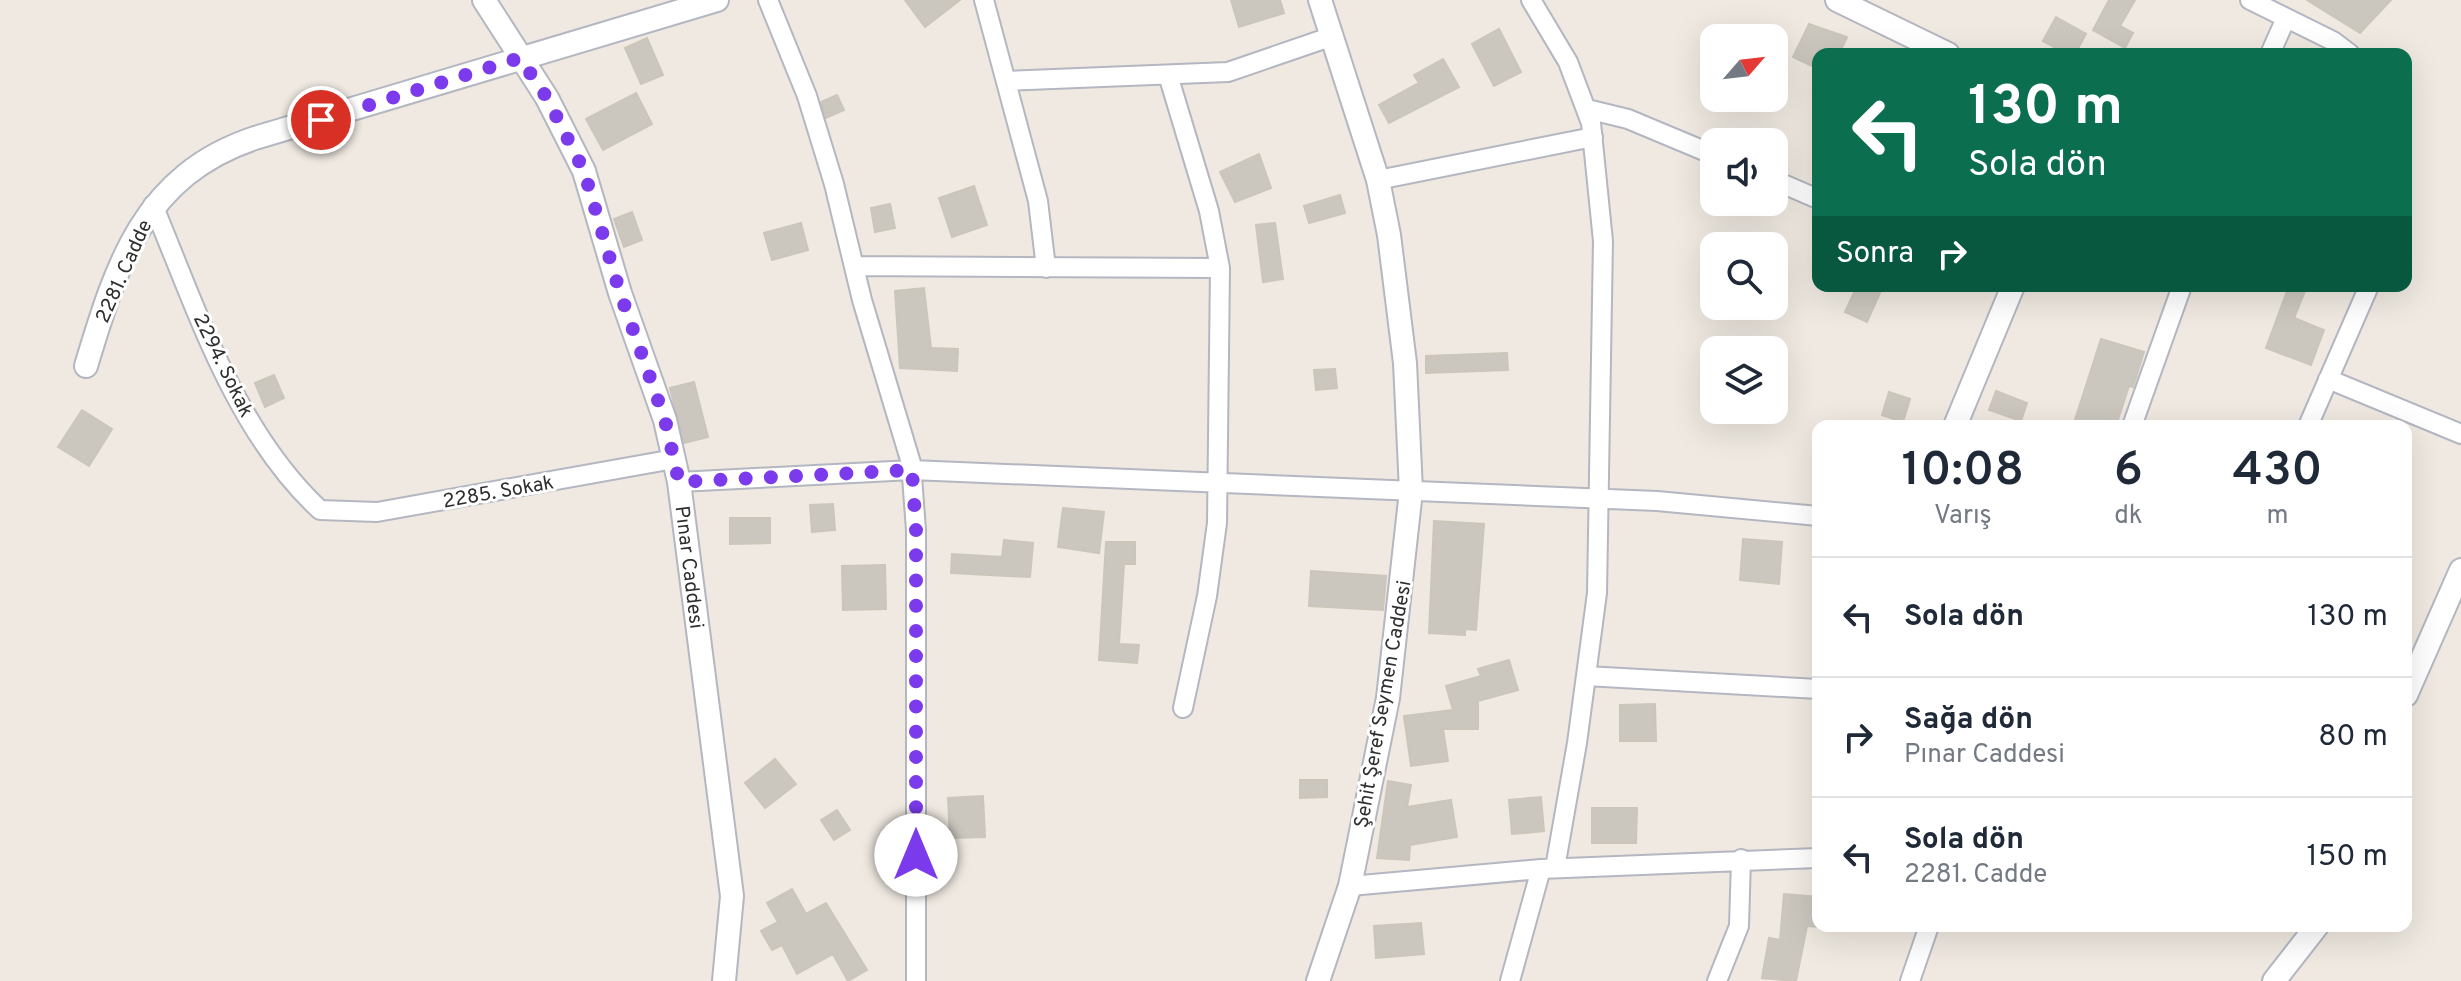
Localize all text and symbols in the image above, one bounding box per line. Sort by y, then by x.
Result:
north arrow [1700,24,1788,112]
map controls [1700,24,1788,424]
text: 130 m [1968,74,2123,144]
icon: left [1836,80,1940,184]
pin [287,86,355,154]
icon: arrive [299,98,343,142]
button: sound [1700,128,1788,216]
text: Sola dön [1968,143,2107,189]
street label: 2281. Cadde [91,216,159,327]
button: search [1700,232,1788,320]
icon: right [1930,232,1974,276]
text: Sonra [1836,236,1914,273]
street label: 2294. Sokak [186,310,258,422]
button: layers [1700,336,1788,424]
text: 10:08 [1902,442,2024,502]
text: 6 [2114,442,2143,502]
text: 430 [2232,442,2322,502]
street label: 2285. Sokak [441,470,556,516]
text: Varış [1934,500,1992,533]
text: dk [2114,500,2143,533]
text: m [2266,500,2288,533]
street label: Pınar Caddesi [668,504,708,630]
street label: Şehit Şeref Seymen Caddesi [1349,579,1419,830]
icon: left [1836,595,1880,639]
text: Sola dön [1904,599,2024,636]
text: 130 m [2307,599,2388,636]
text: Sağa dön [1904,702,2033,739]
icon: right [1836,715,1880,759]
text: 80 m [2318,719,2388,756]
text: Pınar Caddesi [1904,739,2065,772]
position arrow [874,813,958,897]
text: Sola dön [1904,822,2024,859]
icon: left [1836,835,1880,879]
text: 150 m [2307,839,2388,876]
text: 2281. Cadde [1904,859,2047,892]

